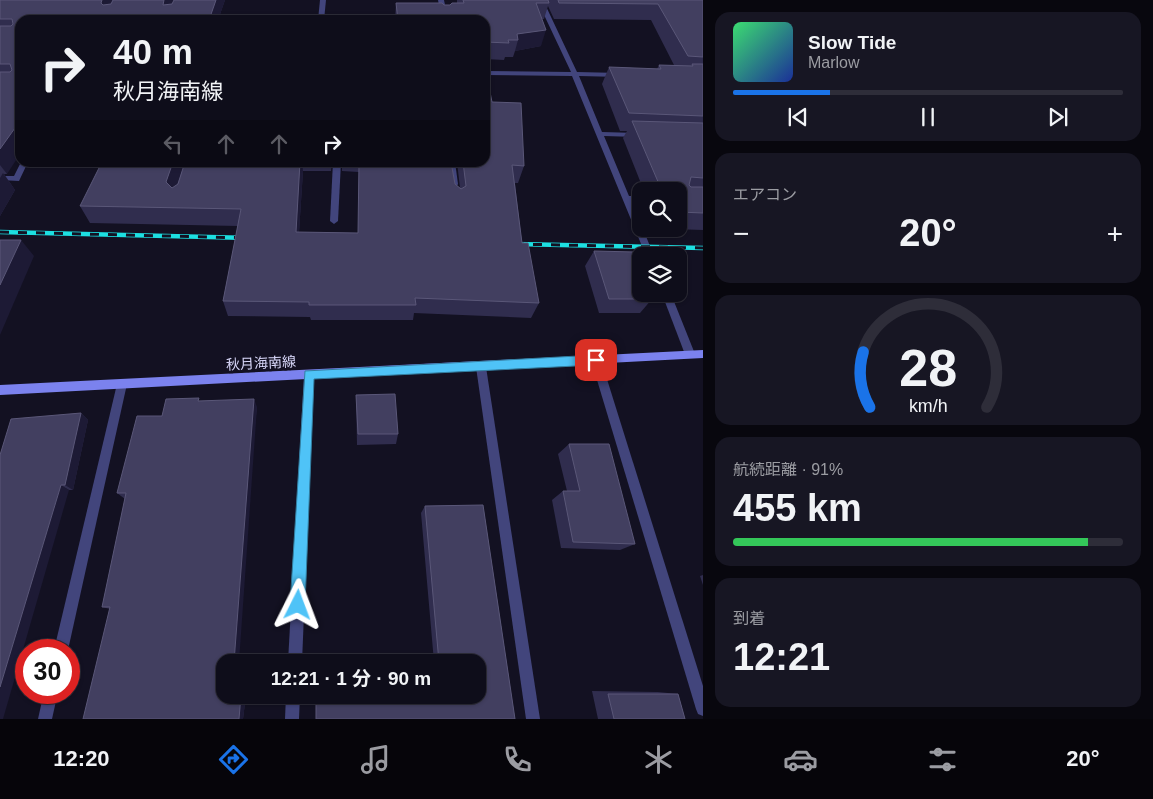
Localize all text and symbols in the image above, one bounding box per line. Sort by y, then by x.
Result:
text: 40 m [113,32,193,71]
text: Slow Tide [808,32,896,53]
icon: right [30,35,95,100]
text: Marlow [808,54,860,71]
text: 秋月海南線 [113,79,223,104]
icon: previous [784,103,812,131]
icon: pause [914,103,942,131]
icon: next [1044,103,1072,131]
icon: left [159,130,187,158]
icon: ahead [212,130,240,158]
icon: ahead [265,130,293,158]
icon: right [318,130,346,158]
map controls [632,182,687,302]
button: search [632,182,687,237]
text: エアコン [733,186,797,203]
text: 20° [899,212,957,254]
text: − [733,218,749,249]
text: + [1107,218,1123,249]
button: layers [632,247,687,302]
pin [575,339,617,381]
text: 28 [899,339,957,397]
icon: arrive [582,346,610,374]
street label: 秋月海南線 [226,353,296,373]
text: km/h [909,396,947,416]
text: 航続距離 · 91% [733,461,843,478]
text: 455 km [733,487,862,529]
position arrow [271,578,323,630]
text: 到着 [733,610,765,627]
text: 12:21 [733,636,830,678]
speed limit sign: 30 [15,639,80,704]
text: 12:21 · 1 分 · 90 m [271,668,431,689]
icon: directions [216,742,251,777]
icon: music [358,742,393,777]
icon: phone [500,742,535,777]
icon: climate [641,742,676,777]
icon: car [783,742,818,777]
icon: filters [925,742,960,777]
text: 12:20 [53,746,110,771]
text: 20° [1066,746,1100,771]

